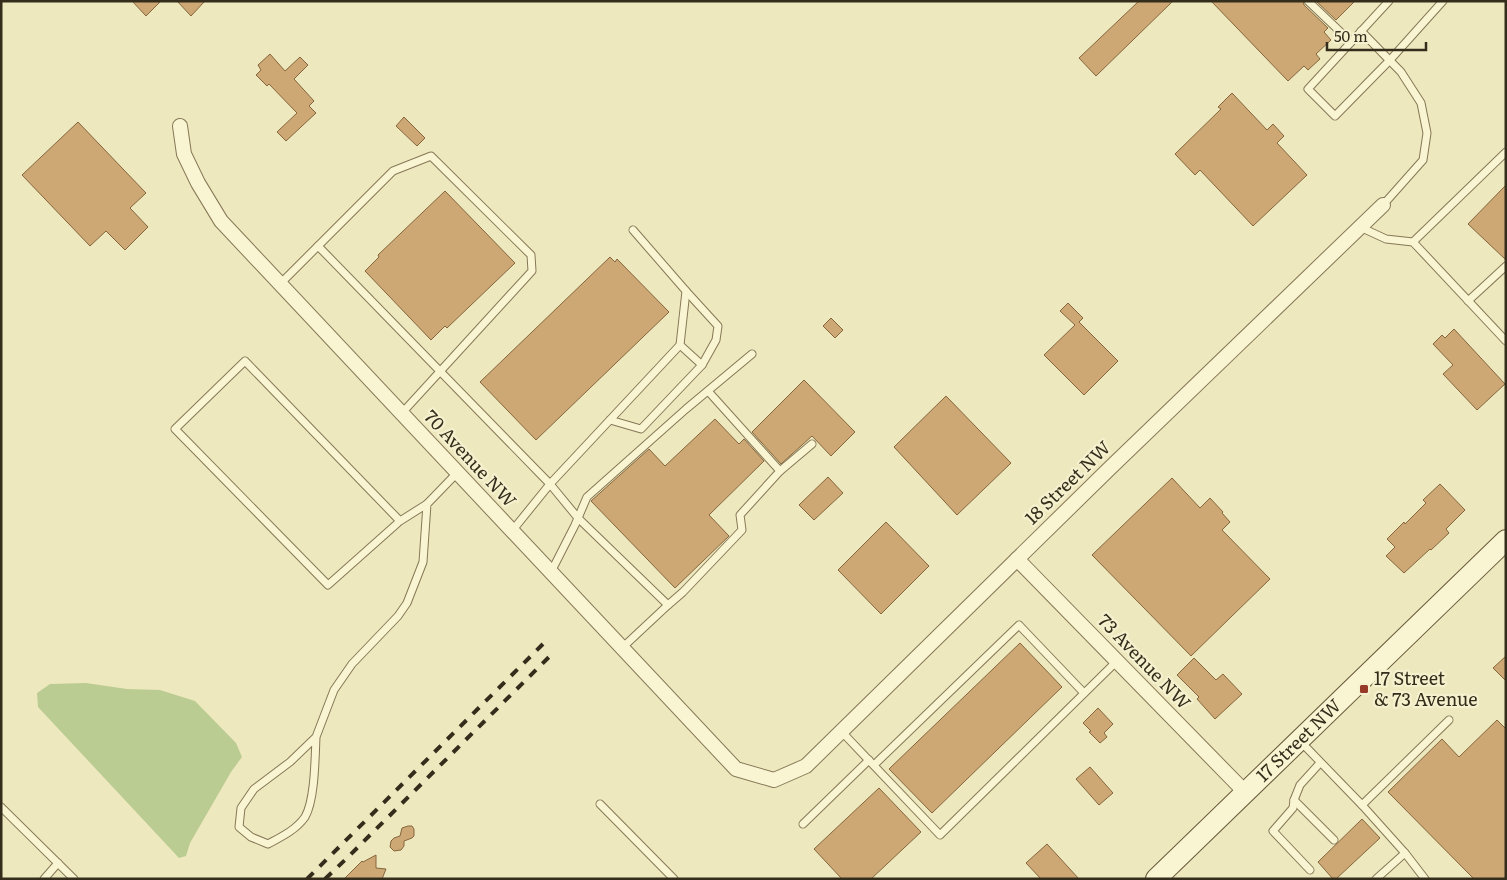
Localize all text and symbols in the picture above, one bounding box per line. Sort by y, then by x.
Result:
scale bar [1327,20,1426,52]
text: 50 m [1334,24,1368,47]
street label: 70 Avenue NW [419,403,524,513]
street label: 18 Street NW [1018,434,1116,530]
street label: 73 Avenue NW [1092,607,1198,715]
place label: 17 Street & 73 Avenue [1374,664,1478,712]
marker: 17 Street & 73 Avenue [1358,683,1370,695]
street label: 17 Street NW [1249,691,1347,787]

